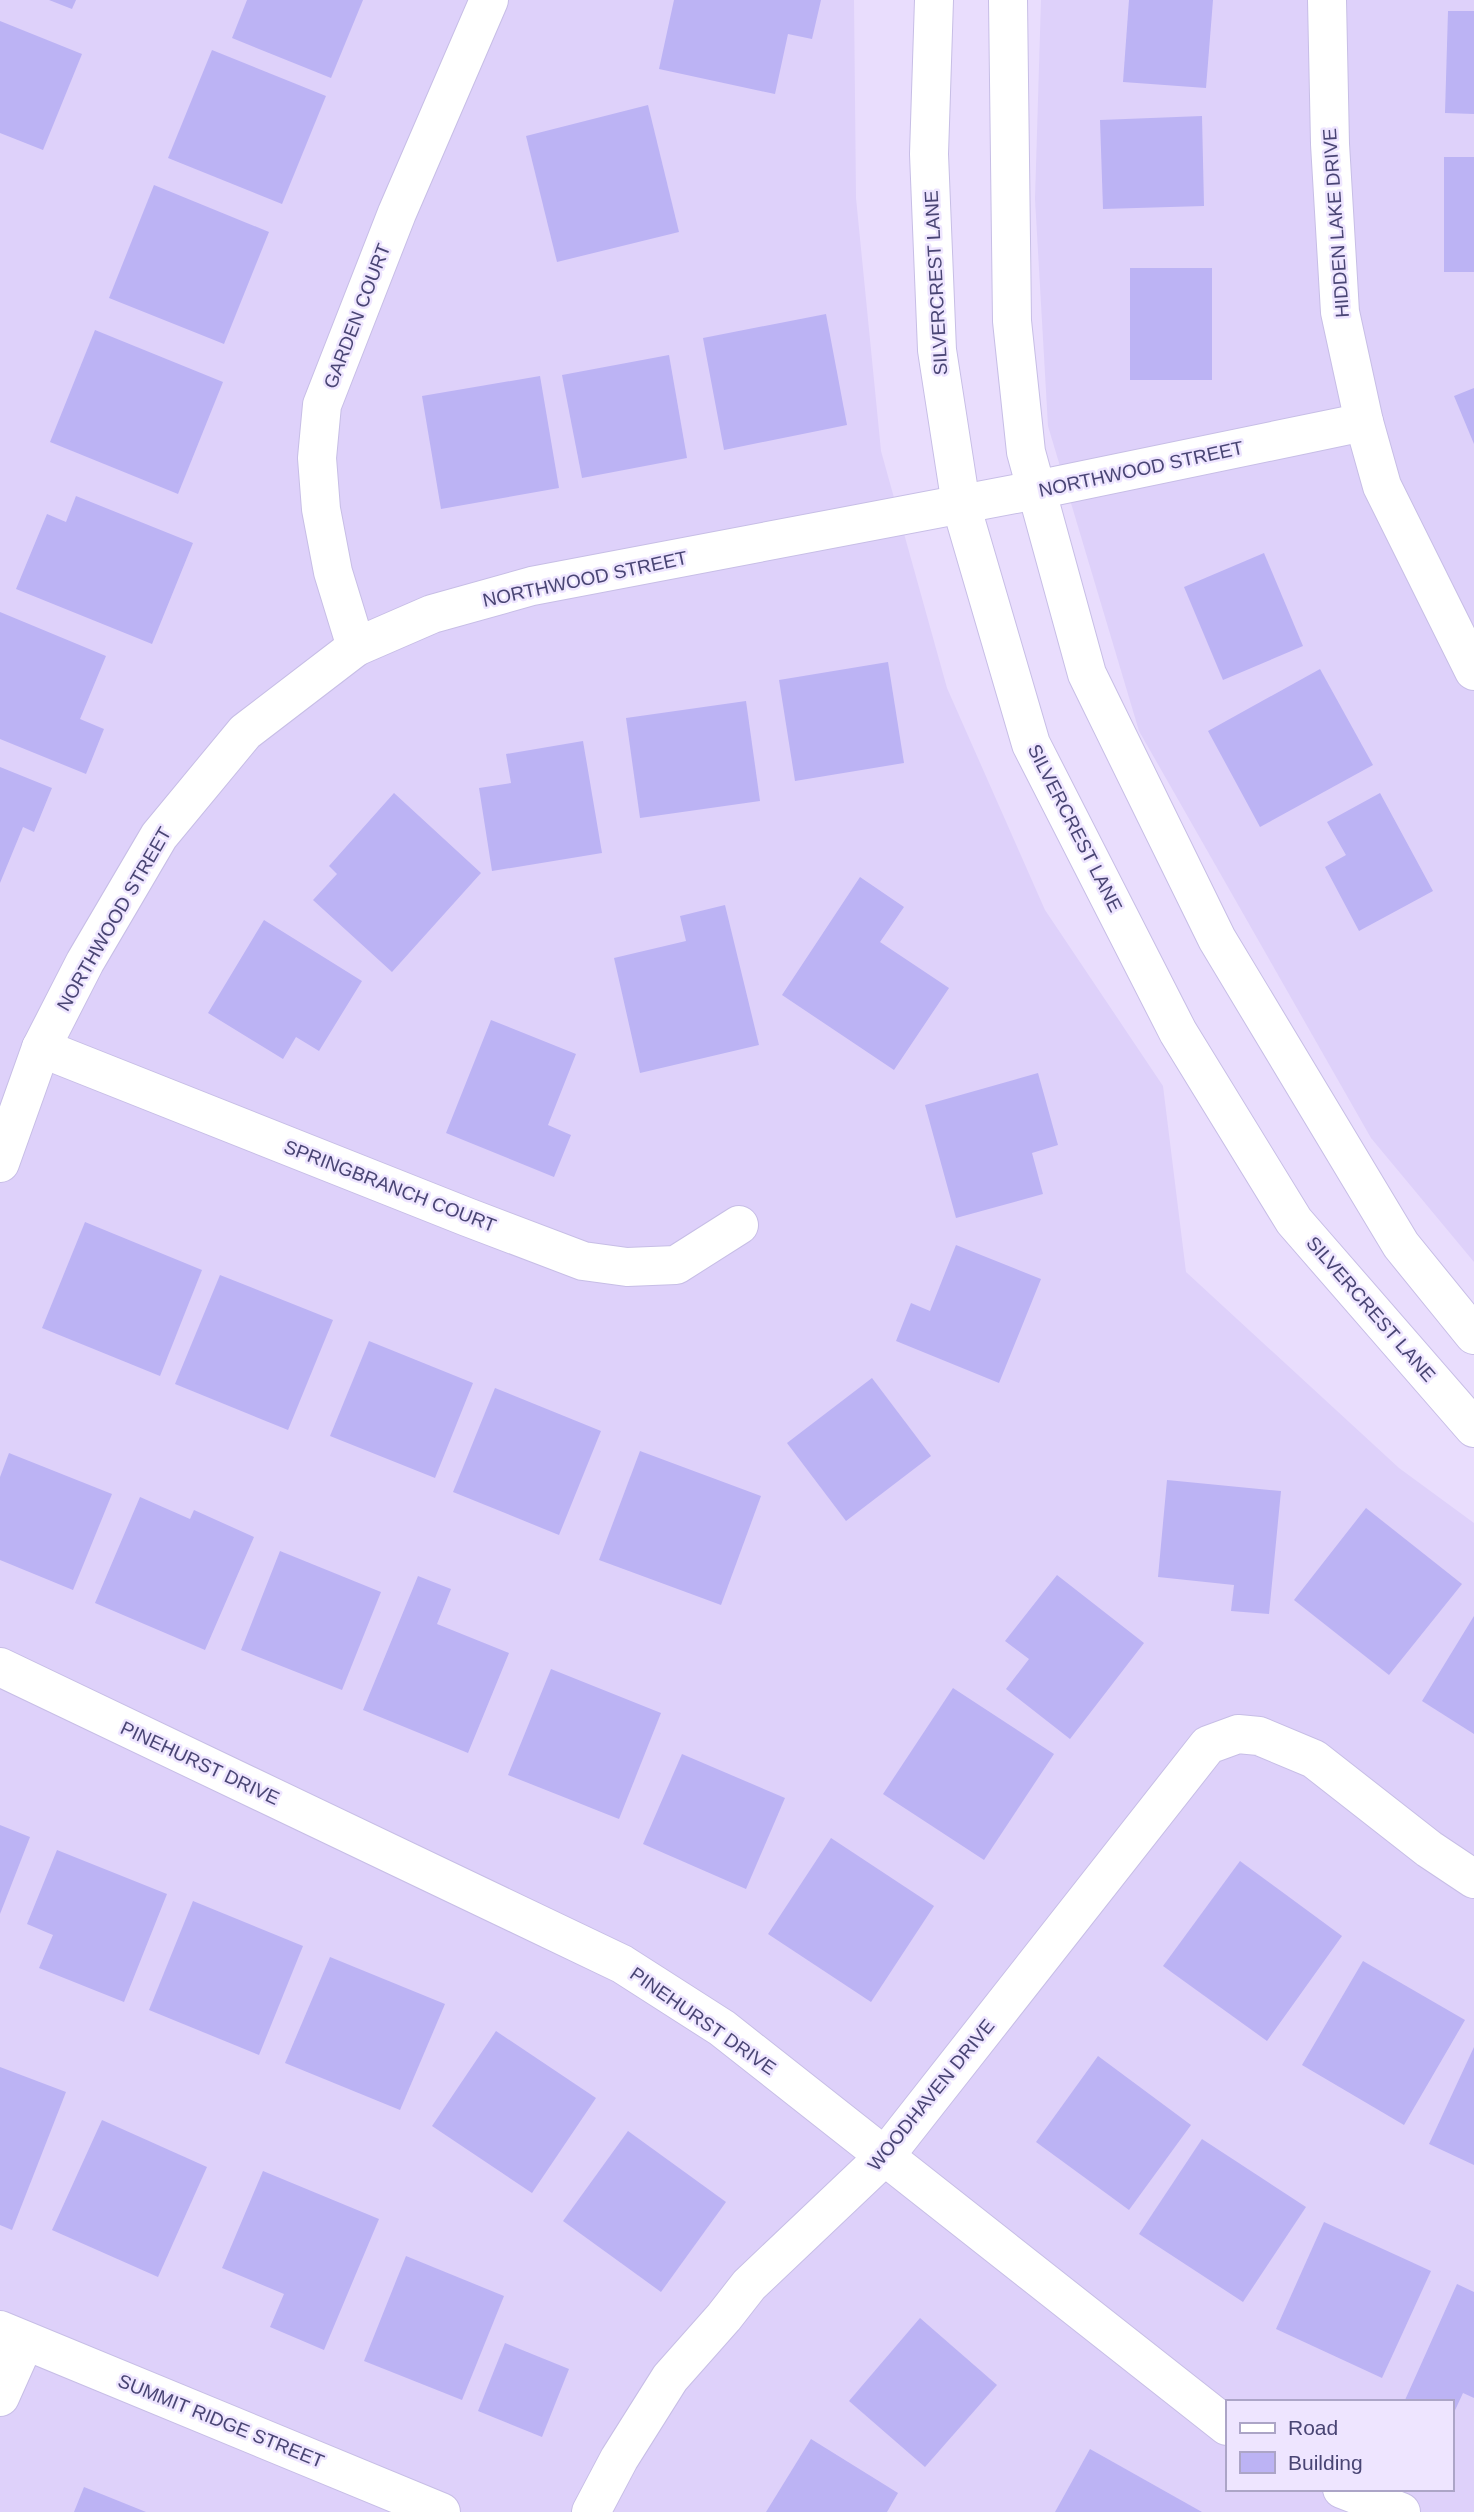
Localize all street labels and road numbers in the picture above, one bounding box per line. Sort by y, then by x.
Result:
street label: HIDDEN LAKE DRIVE [1319,127,1353,319]
street label: SILVERCREST LANE [921,190,951,376]
street label: GARDEN COURT [320,240,394,392]
street label: NORTHWOOD STREET [1037,437,1246,501]
street label: NORTHWOOD STREET [481,547,690,611]
street label: SILVERCREST LANE [1024,741,1126,915]
street label: NORTHWOOD STREET [53,823,175,1015]
street label: SPRINGBRANCH COURT [281,1136,499,1236]
street label: SILVERCREST LANE [1302,1232,1440,1386]
street label: PINEHURST DRIVE [117,1717,283,1809]
street label: PINEHURST DRIVE [626,1963,780,2079]
street label: WOODHAVEN DRIVE [863,2015,999,2175]
street label: SUMMIT RIDGE STREET [115,2370,327,2472]

